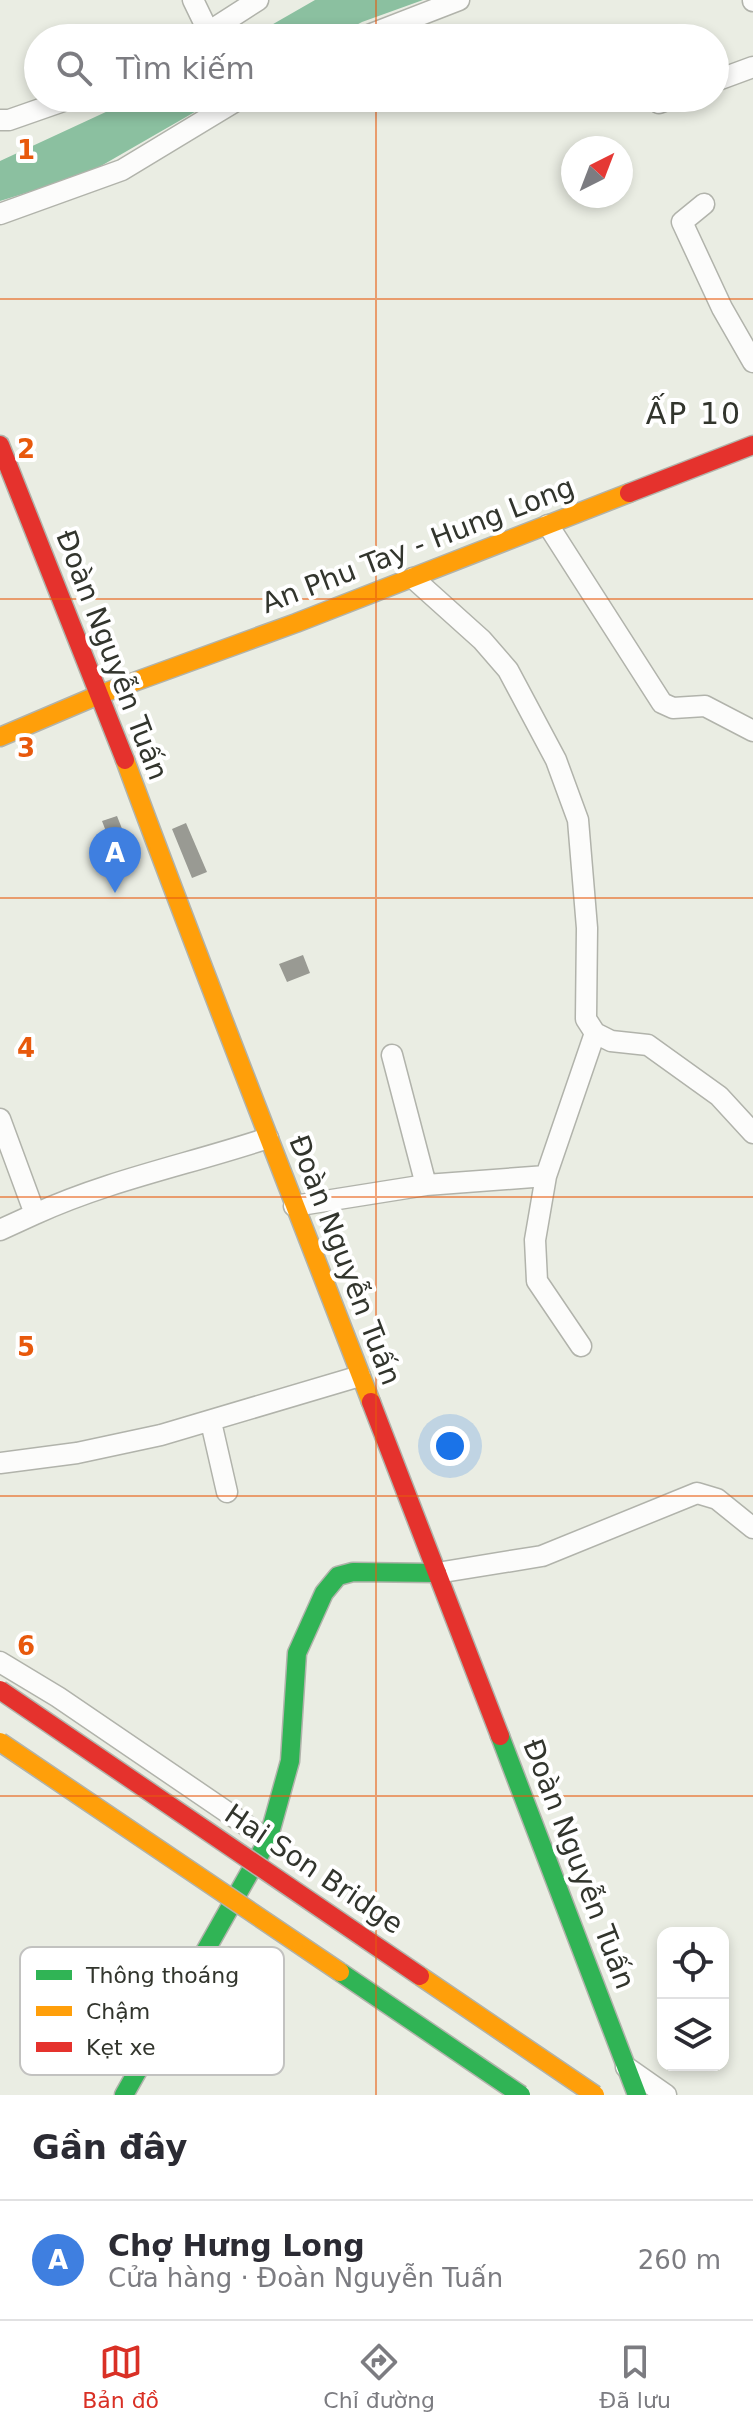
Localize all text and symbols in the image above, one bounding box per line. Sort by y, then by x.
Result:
search box [24,24,729,112]
icon: search [52,46,96,90]
text: Tìm kiếm [116,51,255,86]
text: 1 [17,135,35,165]
north arrow [561,136,633,208]
district label: ẤP 10 [646,393,742,431]
text: 2 [17,434,35,464]
street label: An Phu Tay - Hung Long [257,470,579,620]
street label: Đoàn Nguyễn Tuấn [49,525,175,785]
text: 3 [17,733,35,763]
pin: A [89,827,141,893]
text: 4 [17,1033,35,1063]
street label: Đoàn Nguyễn Tuấn [282,1130,408,1390]
text: 5 [17,1332,35,1362]
your location [430,1426,470,1466]
text: 6 [17,1631,35,1661]
street label: Đoàn Nguyễn Tuấn [516,1734,642,1994]
street label: Hai Son Bridge [219,1797,409,1941]
map controls [657,1927,729,2071]
button: locate [657,1927,729,1999]
legend [20,1947,284,2075]
text: Thông thoáng [85,1963,239,1988]
text: Chậm [86,1999,150,2024]
button: layers [657,1999,729,2071]
text: Kẹt xe [86,2035,155,2060]
text: Gần đây [32,2127,187,2167]
text: Chợ Hưng Long [108,2228,365,2263]
text: A [48,2245,68,2275]
text: 260 m [638,2245,721,2275]
text: Cửa hàng · Đoàn Nguyễn Tuấn [108,2263,503,2293]
tab: Bản đồ [82,2340,159,2413]
tab: Chỉ đường [323,2340,435,2413]
tab: Đã lưu [599,2340,671,2413]

